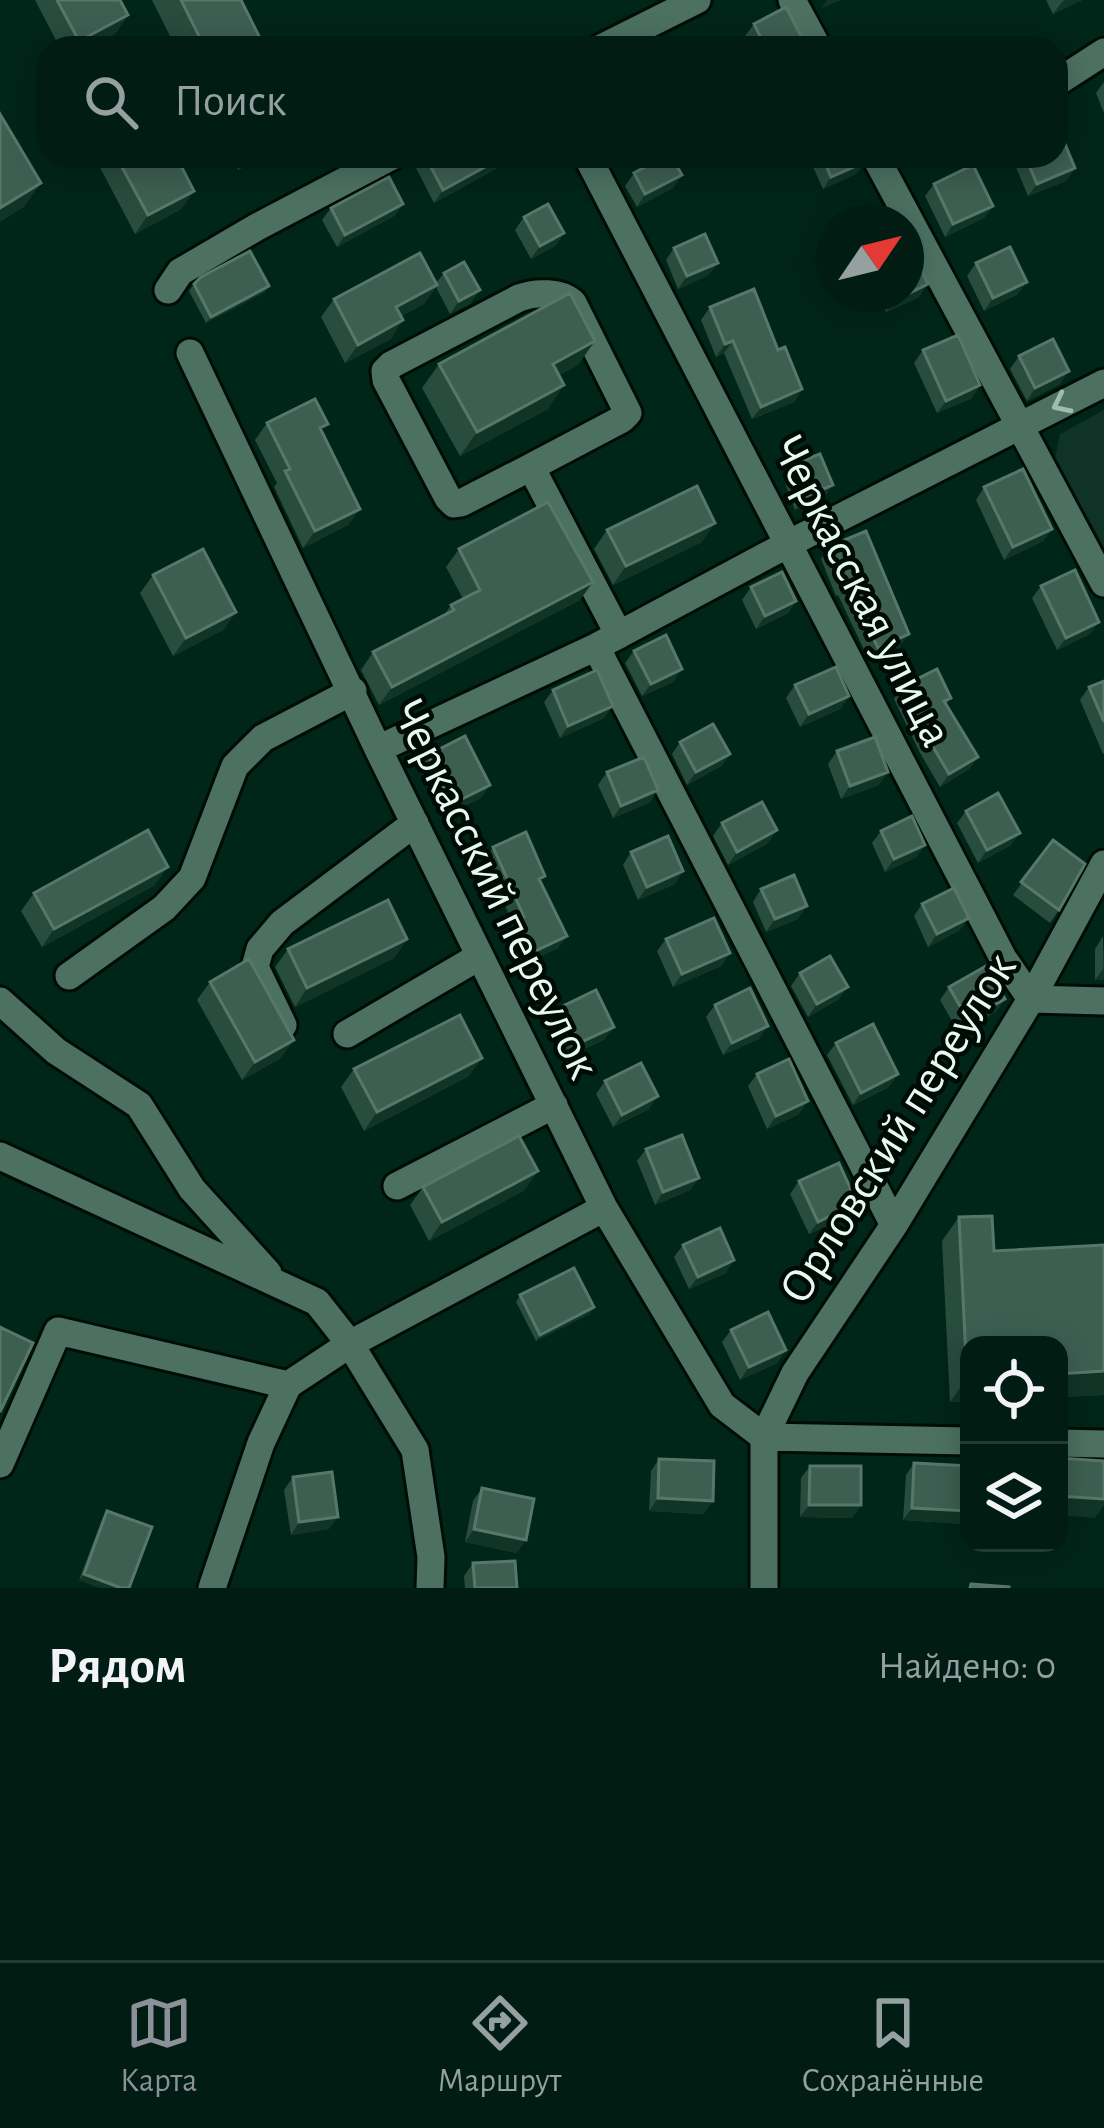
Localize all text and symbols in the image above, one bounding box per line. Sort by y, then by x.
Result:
search box [36,36,1068,168]
icon: search [78,69,144,135]
text: Поиск [174,79,286,124]
north arrow [816,204,924,312]
one-way arrow [1052,390,1073,413]
street label: Черкасская улица [762,428,960,754]
street label: Черкасский переулок [383,692,608,1086]
street label: Орловский переулок [771,945,1026,1312]
map controls [960,1336,1068,1552]
button: locate [960,1336,1068,1444]
button: layers [960,1444,1068,1552]
text: Рядом [48,1641,187,1692]
text: Найдено: 0 [878,1647,1056,1686]
tab: Карта [120,1990,197,2102]
tab: Маршрут [438,1990,561,2102]
tab: Сохранённые [802,1990,984,2102]

